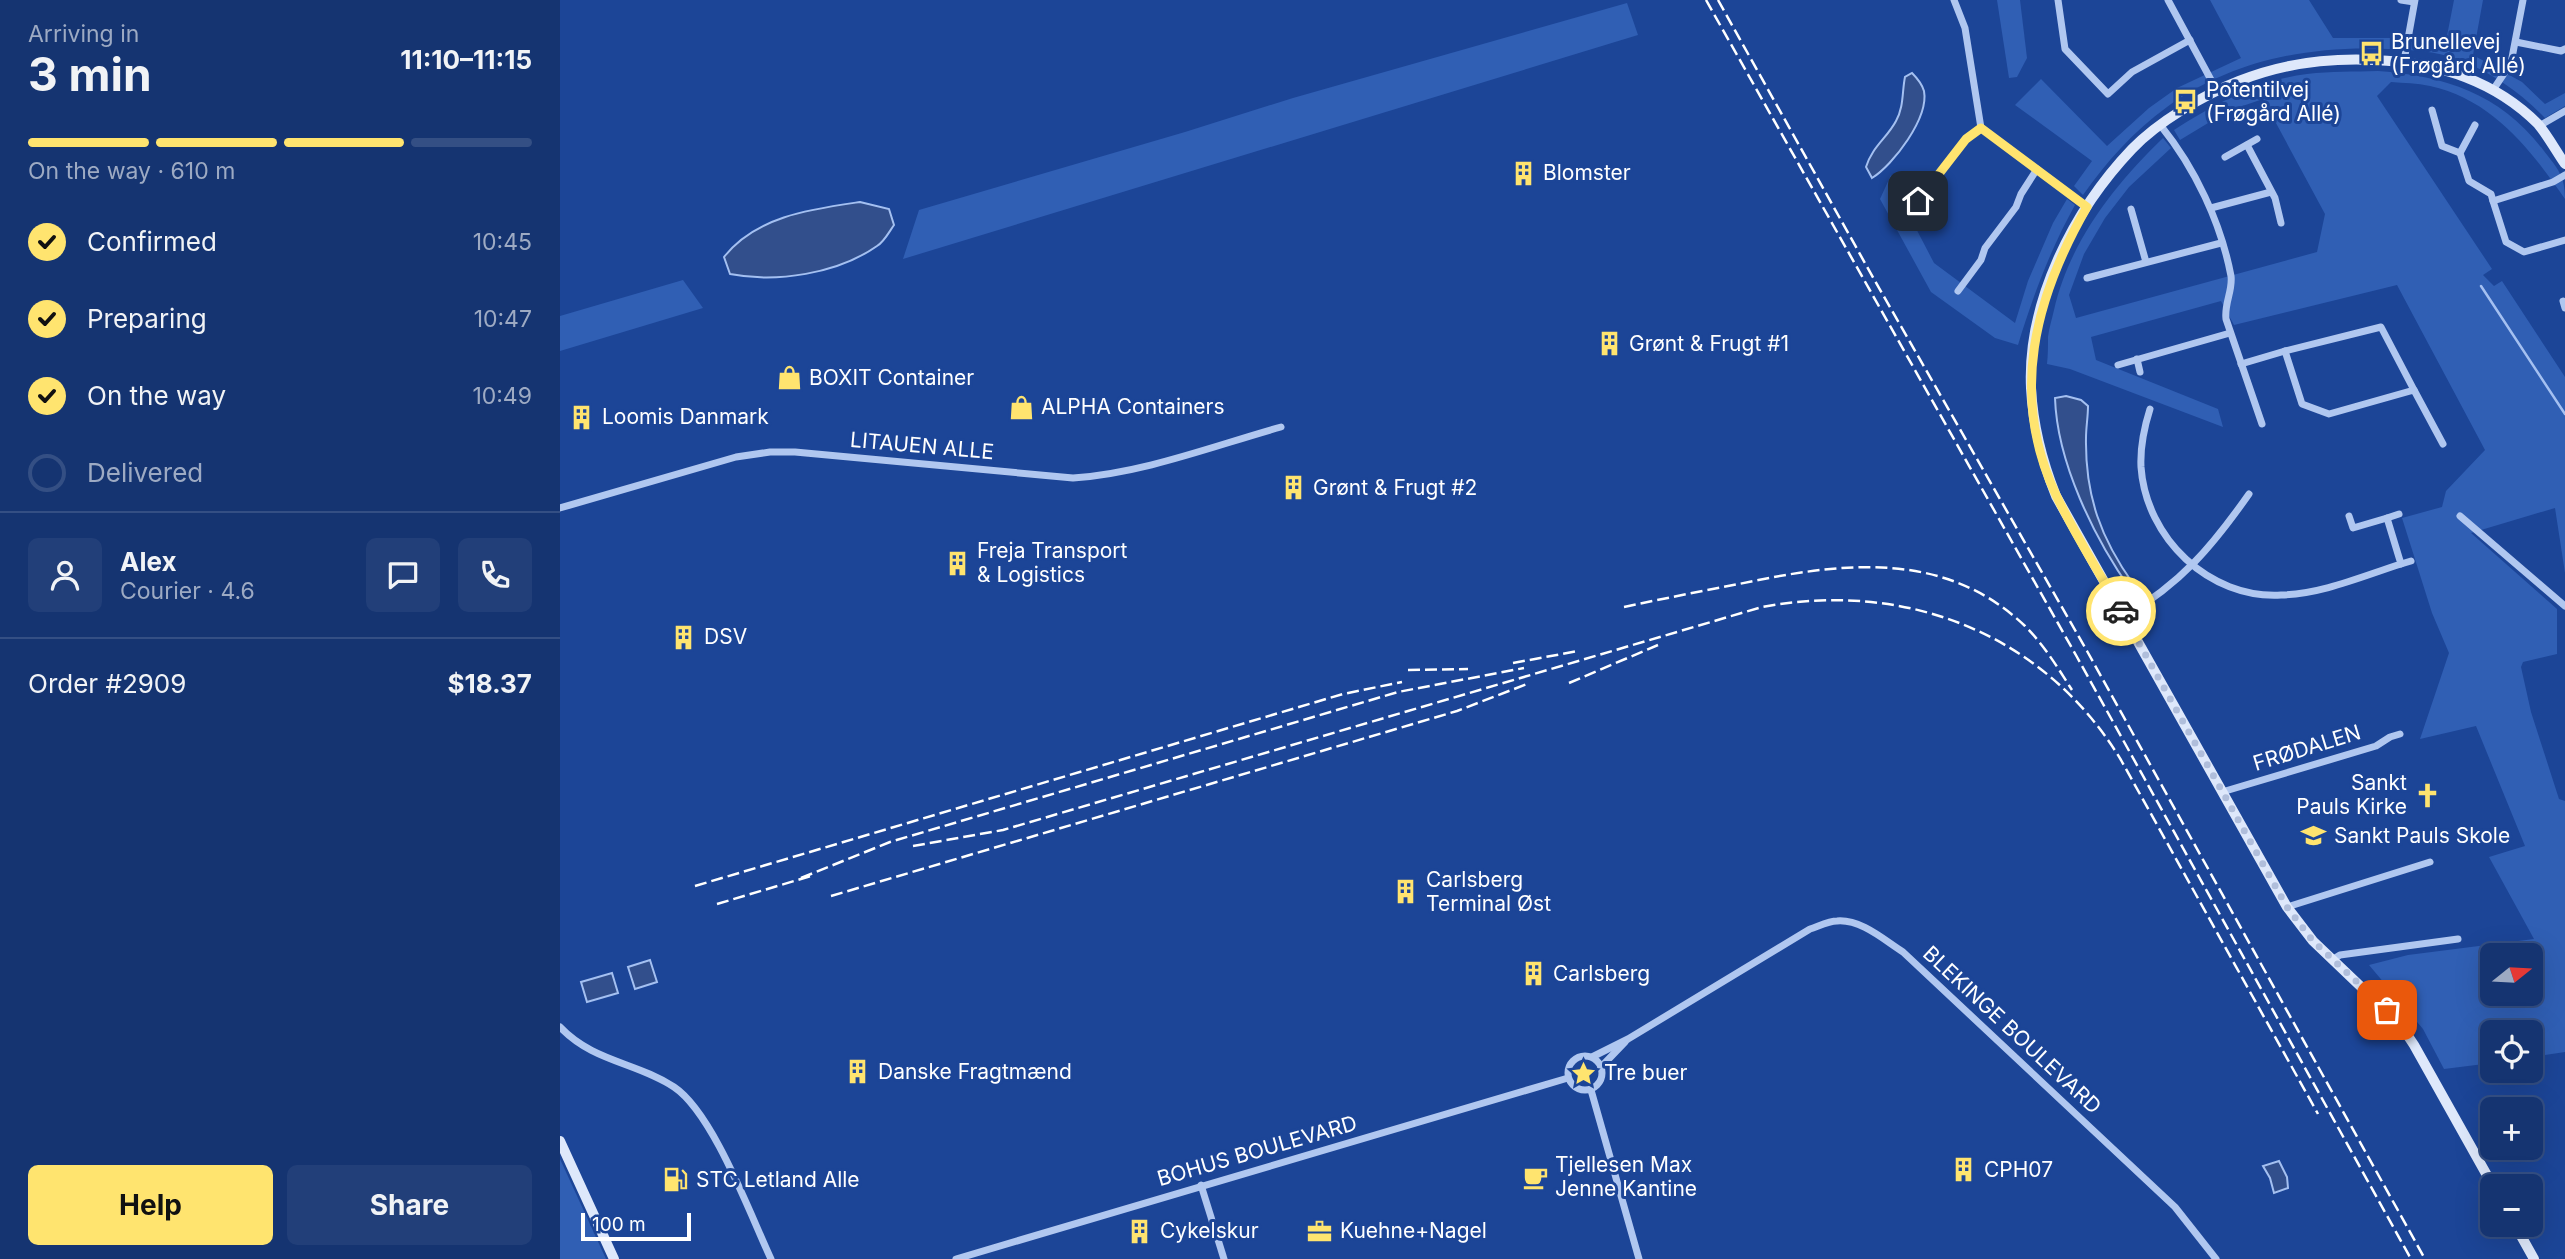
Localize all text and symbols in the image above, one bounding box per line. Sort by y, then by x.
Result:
text: Arriving in [28,20,139,48]
place label: Brunellevej (Frøgård Allé) [2391,29,2526,78]
bus stop icon: Brunellevej (Frøgård Allé) [2357,40,2385,68]
text: 11:10–11:15 [400,44,532,75]
text: 3 min [28,46,152,102]
place label: Potentilvej (Frøgård Allé) [2206,77,2341,126]
bus stop icon: Potentilvej (Frøgård Allé) [2172,88,2200,116]
text: On the way · 610 m [28,157,235,185]
building icon: Blomster [1509,159,1537,187]
place label: Blomster [1543,160,1631,185]
pin [1888,171,1948,231]
icon: home [1899,182,1937,220]
icon: check [28,223,66,261]
text: Confirmed [87,226,217,257]
text: 10:45 [473,228,532,256]
icon: check [28,300,66,338]
text: Preparing [87,303,207,334]
text: 10:47 [474,305,532,333]
building icon: Grønt & Frugt #1 [1595,330,1623,358]
place label: Grønt & Frugt #1 [1629,331,1789,356]
shop icon: BOXIT Container [775,364,803,392]
place label: BOXIT Container [809,365,974,390]
icon: check [28,377,66,415]
text: On the way [87,380,226,411]
text: 10:49 [472,382,532,410]
shop icon: ALPHA Containers [1007,393,1035,421]
place label: ALPHA Containers [1041,394,1225,419]
building icon: Loomis Danmark [568,403,596,431]
place label: Loomis Danmark [602,404,769,429]
street label: LITAUEN ALLE [849,427,995,464]
text: Delivered [87,457,203,488]
building icon: Grønt & Frugt #2 [1279,474,1307,502]
place label: Grønt & Frugt #2 [1313,475,1477,500]
button: person [28,538,102,612]
button: chat [366,538,440,612]
button: phone [458,538,532,612]
place label: Freja Transport & Logistics [977,538,1128,587]
text: Alex [120,546,177,577]
building icon: Freja Transport & Logistics [943,549,971,577]
courier [2086,576,2156,646]
text: Courier · 4.6 [120,577,255,605]
icon: car [2102,592,2140,630]
building icon: DSV [670,623,698,651]
place label: DSV [704,624,747,649]
text: Order #2909 [28,668,186,699]
text: $18.37 [447,668,532,699]
street label: FRØDALEN [2250,719,2364,776]
place label: Sankt Pauls Kirke [2296,770,2407,819]
church icon: Sankt Pauls Kirke [2413,781,2441,809]
school or university icon: Sankt Pauls Skole [2300,822,2328,850]
place label: Sankt Pauls Skole [2334,823,2510,848]
place label: Carlsberg Terminal Øst [1426,867,1551,916]
building icon: Carlsberg Terminal Øst [1392,878,1420,906]
street label: BLEKINGE BOULEVARD [1918,941,2106,1119]
north arrow [2480,943,2543,1006]
map controls [2480,943,2543,1237]
building icon: Carlsberg [1519,960,1547,988]
place label: Carlsberg [1553,961,1650,986]
pin [2357,980,2417,1040]
icon: bag [2368,991,2406,1029]
button: locate [2480,1020,2543,1083]
building icon: Danske Fragtmænd [844,1058,872,1086]
place label: Danske Fragtmænd [878,1059,1072,1084]
place icon: Tre buer [1570,1059,1598,1087]
place label: Tre buer [1604,1060,1688,1085]
button: + [2480,1097,2543,1160]
street label: BOHUS BOULEVARD [1154,1110,1360,1191]
place label: Tjellesen Max Jenne Kantine [1555,1152,1697,1201]
building icon: CPH07 [1950,1156,1978,1184]
place label: CPH07 [1984,1157,2053,1182]
cafe icon: Tjellesen Max Jenne Kantine [1521,1163,1549,1191]
button: Help [28,1165,273,1245]
button: Share [287,1165,532,1245]
fuel station icon: STC Letland Alle [662,1166,690,1194]
place label: STC Letland Alle [696,1167,860,1192]
button: − [2480,1174,2543,1237]
scale bar [581,1210,691,1242]
text: 100 m [592,1213,646,1236]
building icon: Cykelskur [1126,1217,1154,1245]
office icon: Kuehne+Nagel [1306,1217,1334,1245]
place label: Cykelskur [1160,1218,1259,1243]
place label: Kuehne+Nagel [1340,1218,1487,1243]

